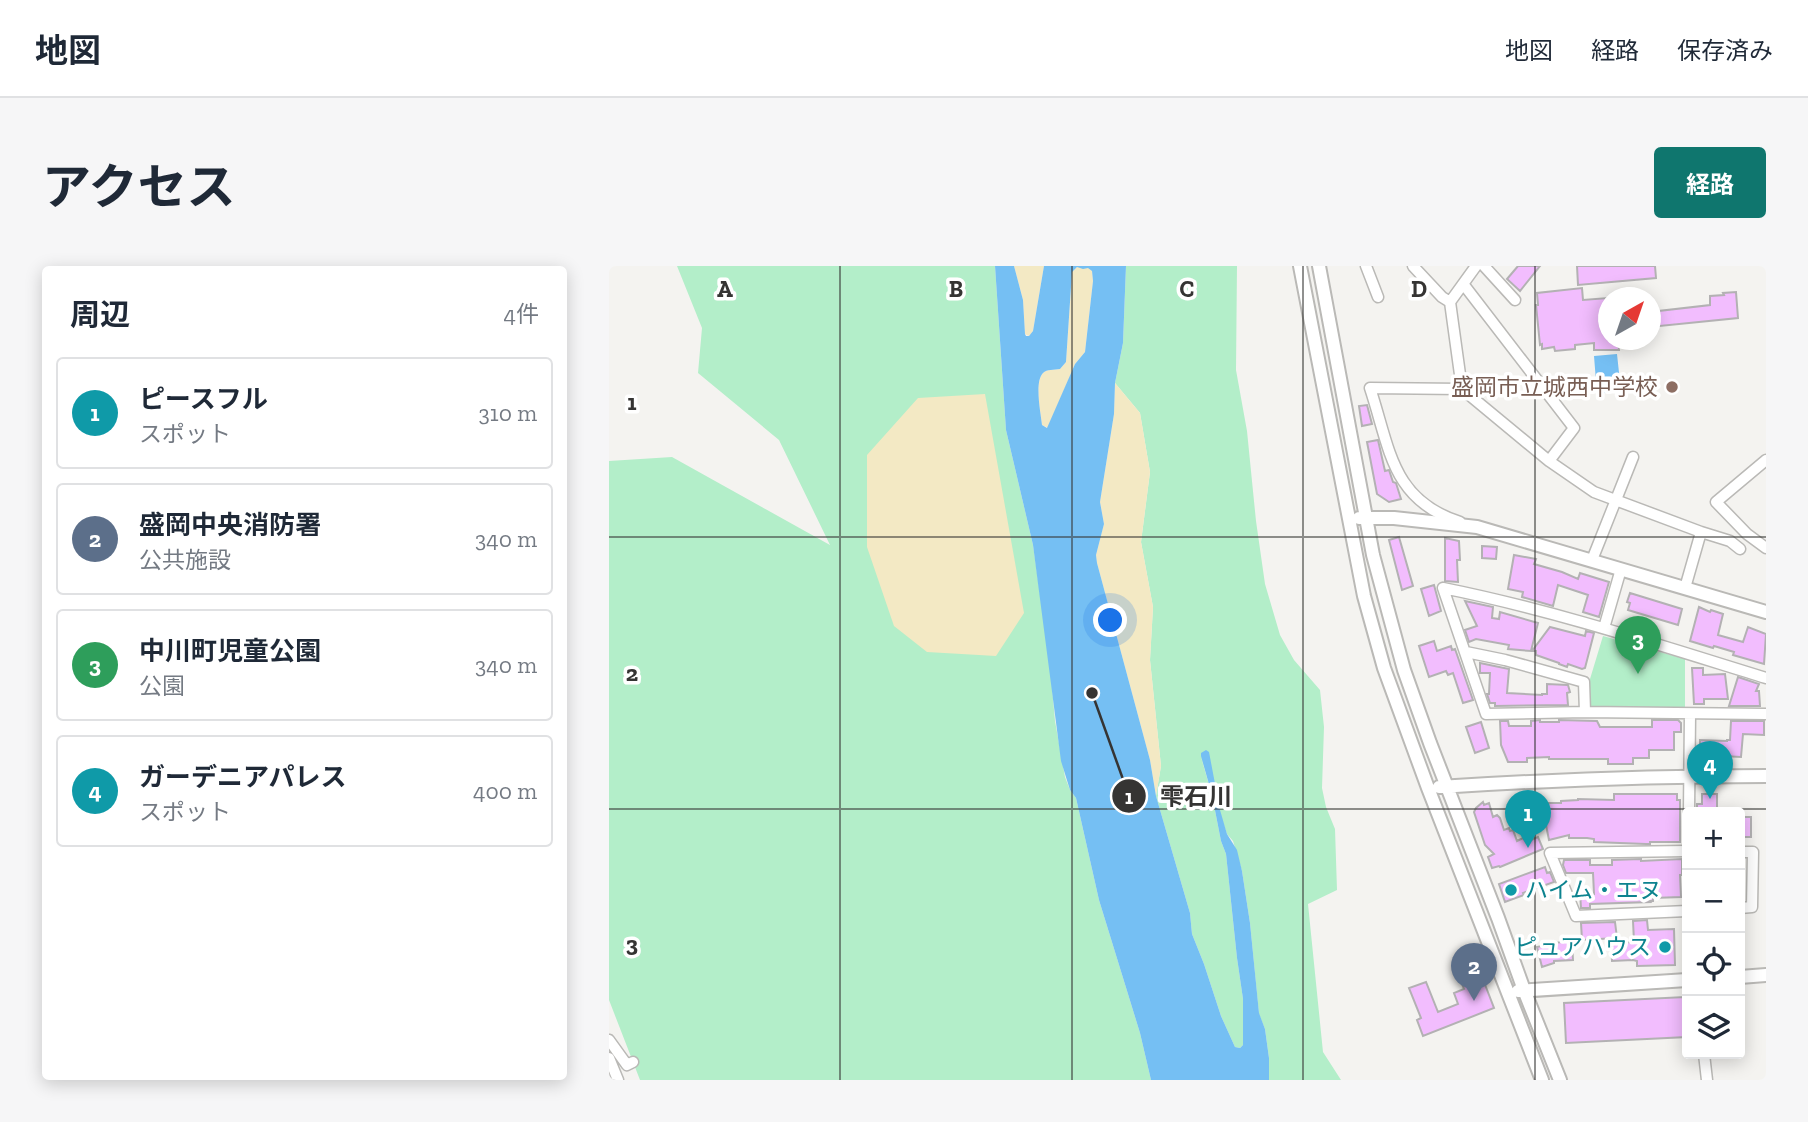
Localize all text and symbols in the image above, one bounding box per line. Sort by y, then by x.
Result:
text: 地図 [35,31,101,70]
text: 地図 [1505,36,1553,65]
text: 経路 [1591,36,1639,65]
text: 保存済み [1677,36,1773,65]
button: 経路 [1654,147,1766,218]
text: アクセス [42,158,236,217]
text: A [717,275,733,303]
text: B [949,275,963,303]
text: C [1180,275,1194,303]
text: D [1411,275,1427,303]
north arrow [1598,287,1661,350]
text: 周辺 [70,297,130,333]
text: 4件 [504,300,539,328]
place label: 盛岡市立城西中学校 [1451,373,1658,401]
marker: 盛岡市立城西中学校 [1664,379,1680,395]
text: ピースフル [139,383,268,415]
text: 1 [627,388,637,416]
text: 1 [90,399,100,427]
text: 310 m [479,399,537,427]
text: スポット [139,420,231,448]
text: 盛岡中央消防署 [139,509,321,541]
text: 2 [89,525,101,553]
text: 340 m [475,525,537,553]
text: 公共施設 [139,546,231,574]
your location [1093,603,1127,637]
pin: 3 [1615,616,1661,674]
text: 中川町児童公園 [139,635,321,667]
text: 3 [89,651,101,679]
text: 340 m [475,651,537,679]
text: 2 [626,659,638,687]
text: 公園 [139,672,185,700]
pin: 4 [1687,741,1733,799]
text: ガーデニアパレス [139,761,346,793]
callout: 雫石川 [1111,774,1246,819]
text: 4 [88,777,102,805]
text: 400 m [473,777,537,805]
text: 雫石川 [1160,782,1232,811]
text: 1 [1125,784,1134,809]
pin: 1 [1505,790,1551,848]
text: スポット [139,798,231,826]
map controls [1682,807,1745,1059]
button: + [1682,807,1745,870]
button: − [1682,870,1745,933]
place label: ハイム・エヌ [1525,876,1662,904]
marker: ハイム・エヌ [1503,882,1519,898]
text: 3 [626,930,638,958]
place label: ピュアハウス [1514,933,1651,961]
button: locate [1682,933,1745,996]
marker: ピュアハウス [1657,939,1673,955]
pin: 2 [1451,943,1497,1001]
button: layers [1682,996,1745,1059]

